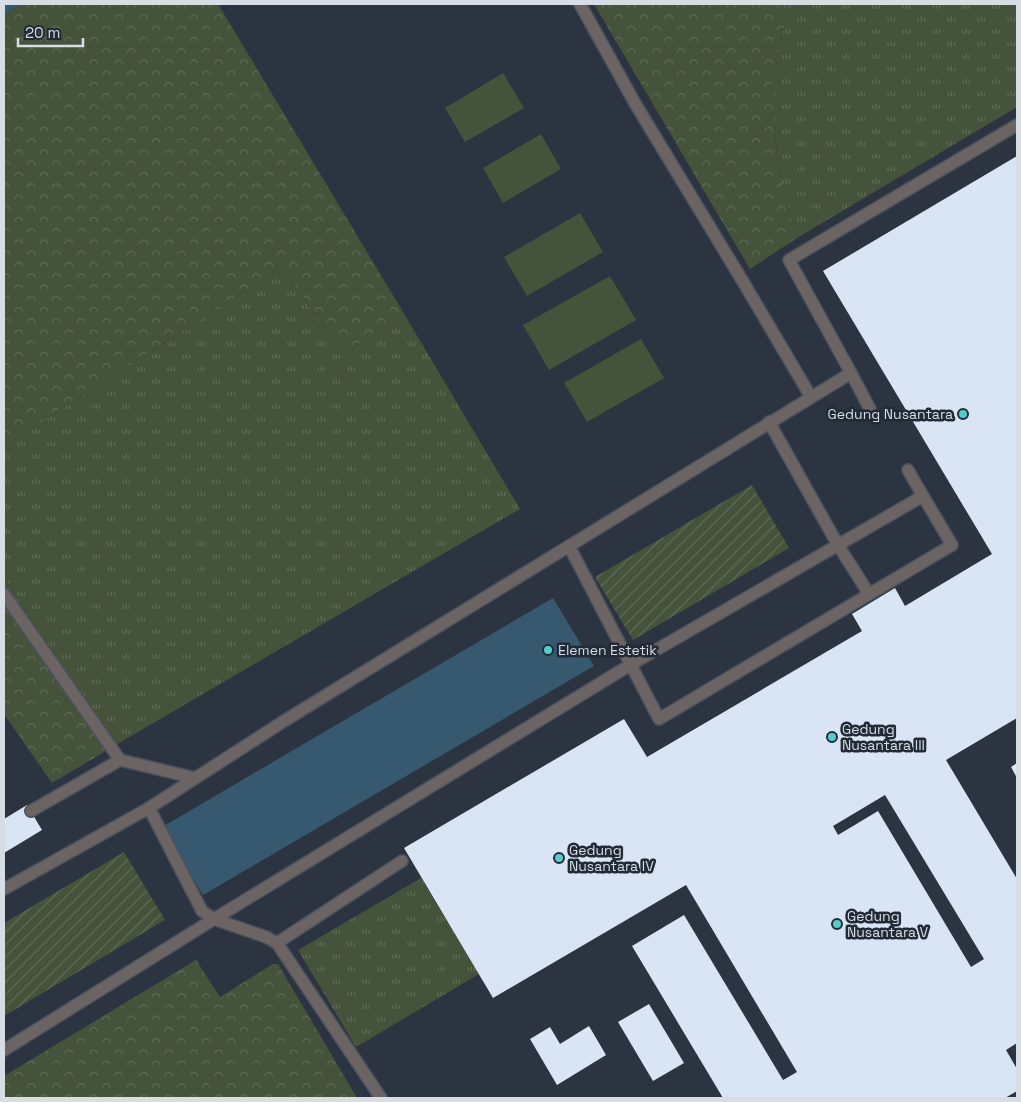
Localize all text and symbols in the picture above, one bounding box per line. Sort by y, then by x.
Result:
scale bar [18,15,82,47]
text: 20 m [25,23,60,42]
place label: Gedung Nusantara [828,405,953,423]
marker: Gedung Nusantara [957,408,969,420]
place label: Elemen Estetik [558,641,657,659]
marker: Elemen Estetik [542,644,554,656]
place label: Gedung Nusantara III [842,720,925,754]
marker: Gedung Nusantara III [826,731,838,743]
place label: Gedung Nusantara IV [569,841,654,875]
marker: Gedung Nusantara IV [553,852,565,864]
place label: Gedung Nusantara V [847,907,929,941]
marker: Gedung Nusantara V [831,918,843,930]

